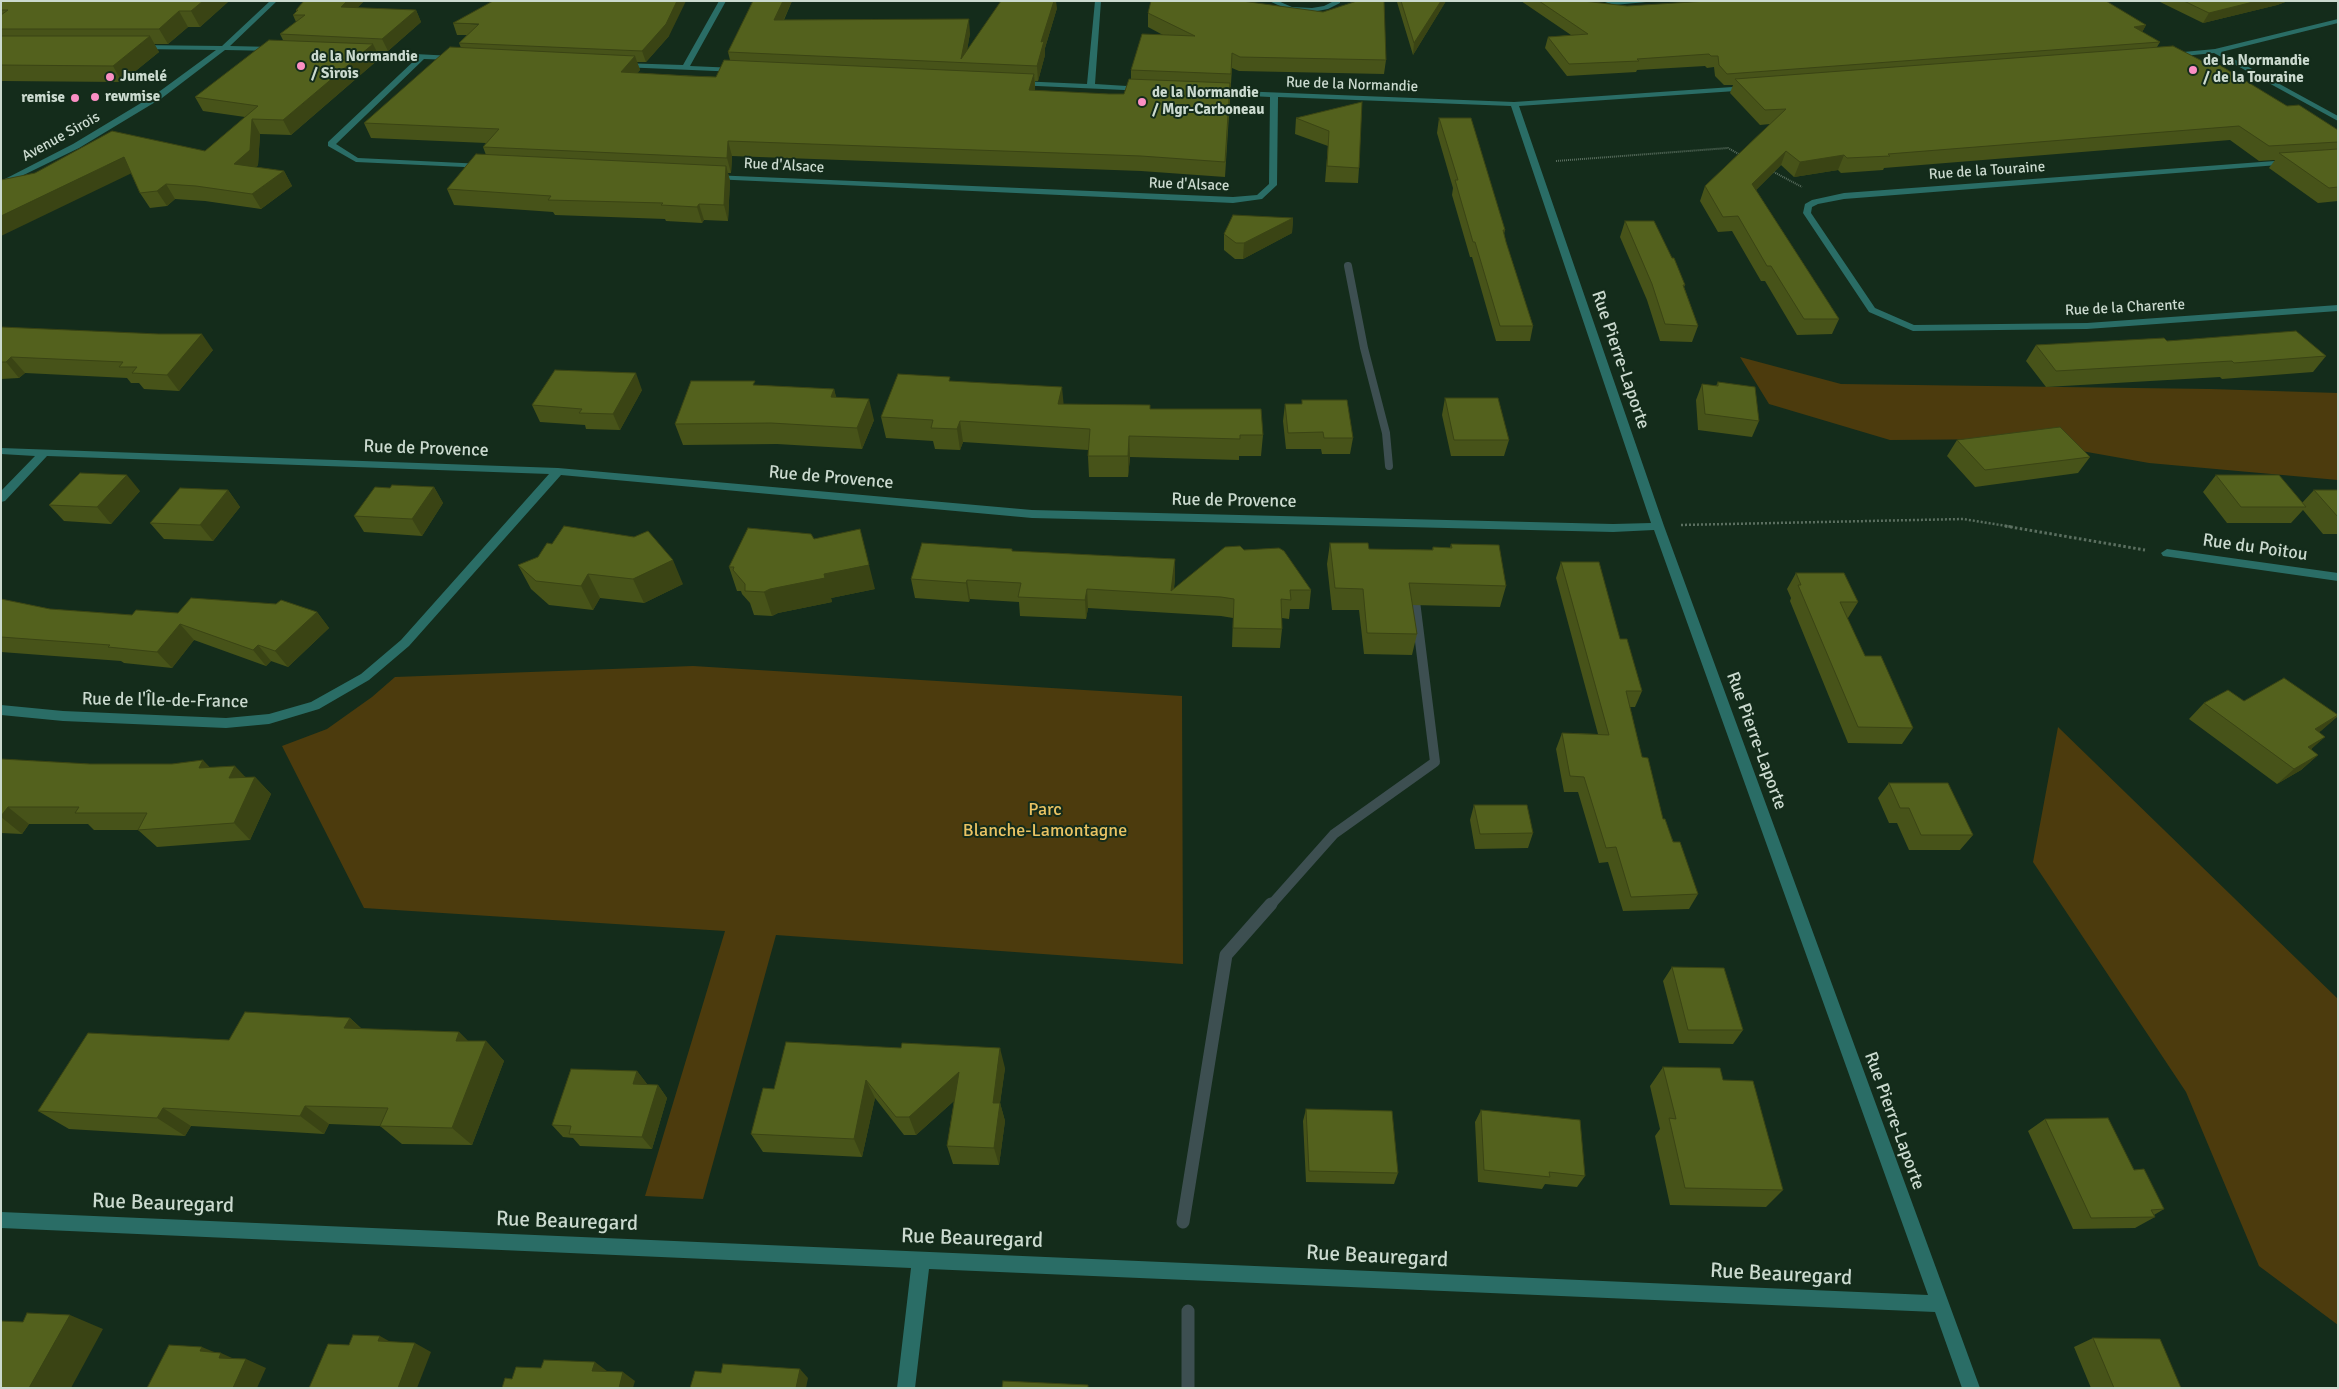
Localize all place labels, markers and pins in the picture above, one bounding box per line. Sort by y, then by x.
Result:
place label: de la Normandie / Sirois [311,48,418,83]
place label: de la Normandie / de la Touraine [2203,52,2310,87]
marker: de la Normandie / Sirois [295,60,307,72]
marker: de la Normandie / de la Touraine [2187,64,2199,76]
place label: Jumelé [120,68,167,86]
marker: Jumelé [104,71,116,83]
place label: de la Normandie / Mgr-Carboneau [1152,84,1264,119]
place label: rewmise [105,88,160,106]
place label: remise [21,89,65,107]
marker: rewmise [89,91,101,103]
marker: remise [69,92,81,104]
marker: de la Normandie / Mgr-Carboneau [1136,96,1148,108]

